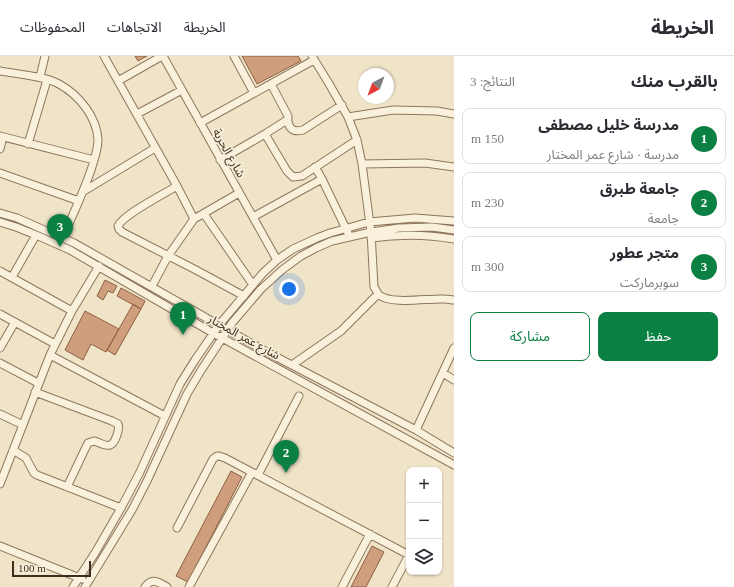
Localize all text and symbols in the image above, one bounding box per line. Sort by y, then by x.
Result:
text: الخريطة [651,17,714,38]
text: المحفوظات [20,20,85,35]
text: الاتجاهات [107,20,162,35]
text: الخريطة [184,20,226,35]
north arrow [358,68,394,104]
text: بالقرب منك [631,72,718,91]
text: النتائج: 3 [470,74,515,89]
text: مدرسة خليل مصطفى [538,117,679,133]
street label: شارع الحرية [208,126,248,181]
text: 150 m [471,131,504,146]
text: 1 [701,131,707,146]
text: مدرسة · شارع عمر المختار [547,147,679,162]
text: جامعة طبرق [600,181,679,197]
text: 230 m [471,195,504,210]
text: 2 [701,195,707,210]
text: جامعة [648,211,679,226]
pin: 3 [47,214,73,247]
text: متجر عطور [610,245,679,261]
text: 300 m [471,259,504,274]
text: 3 [701,259,707,274]
text: سوبرماركت [620,275,679,290]
your location [279,279,299,299]
pin: 1 [170,302,196,335]
street label: شارع عمر المختار [204,311,282,364]
button: مشاركة [470,312,590,361]
button: حفظ [598,312,718,361]
pin: 2 [273,440,299,473]
map controls [406,467,442,575]
button: + [406,467,442,503]
button: − [406,503,442,539]
button: layers [406,539,442,575]
scale bar [12,559,91,578]
text: 100 m [18,562,46,574]

